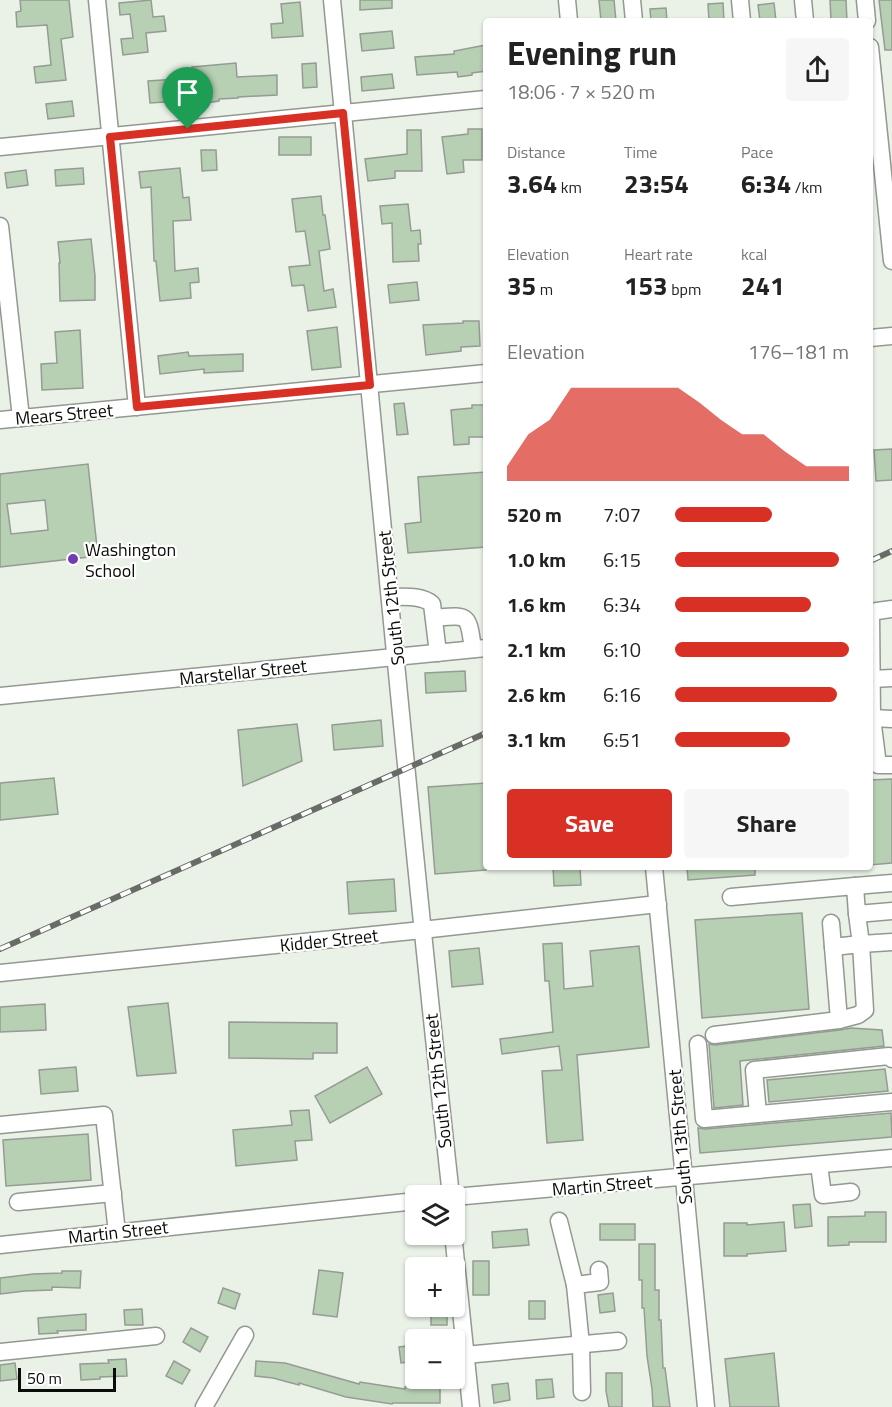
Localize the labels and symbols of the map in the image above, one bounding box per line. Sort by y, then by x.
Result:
pin [162,67,213,129]
street label: Mears Street [14,396,115,432]
street label: South 12th Street [370,529,411,667]
place label: Washington School [85,536,176,584]
marker: Washington School [66,552,80,566]
street label: Marstellar Street [178,652,309,692]
street label: Kidder Street [278,921,380,959]
street label: South 12th Street [417,1012,458,1150]
street label: South 13th Street [661,1068,699,1206]
street label: Martin Street [551,1167,654,1203]
street label: Martin Street [67,1213,170,1251]
scale bar [18,1365,116,1392]

